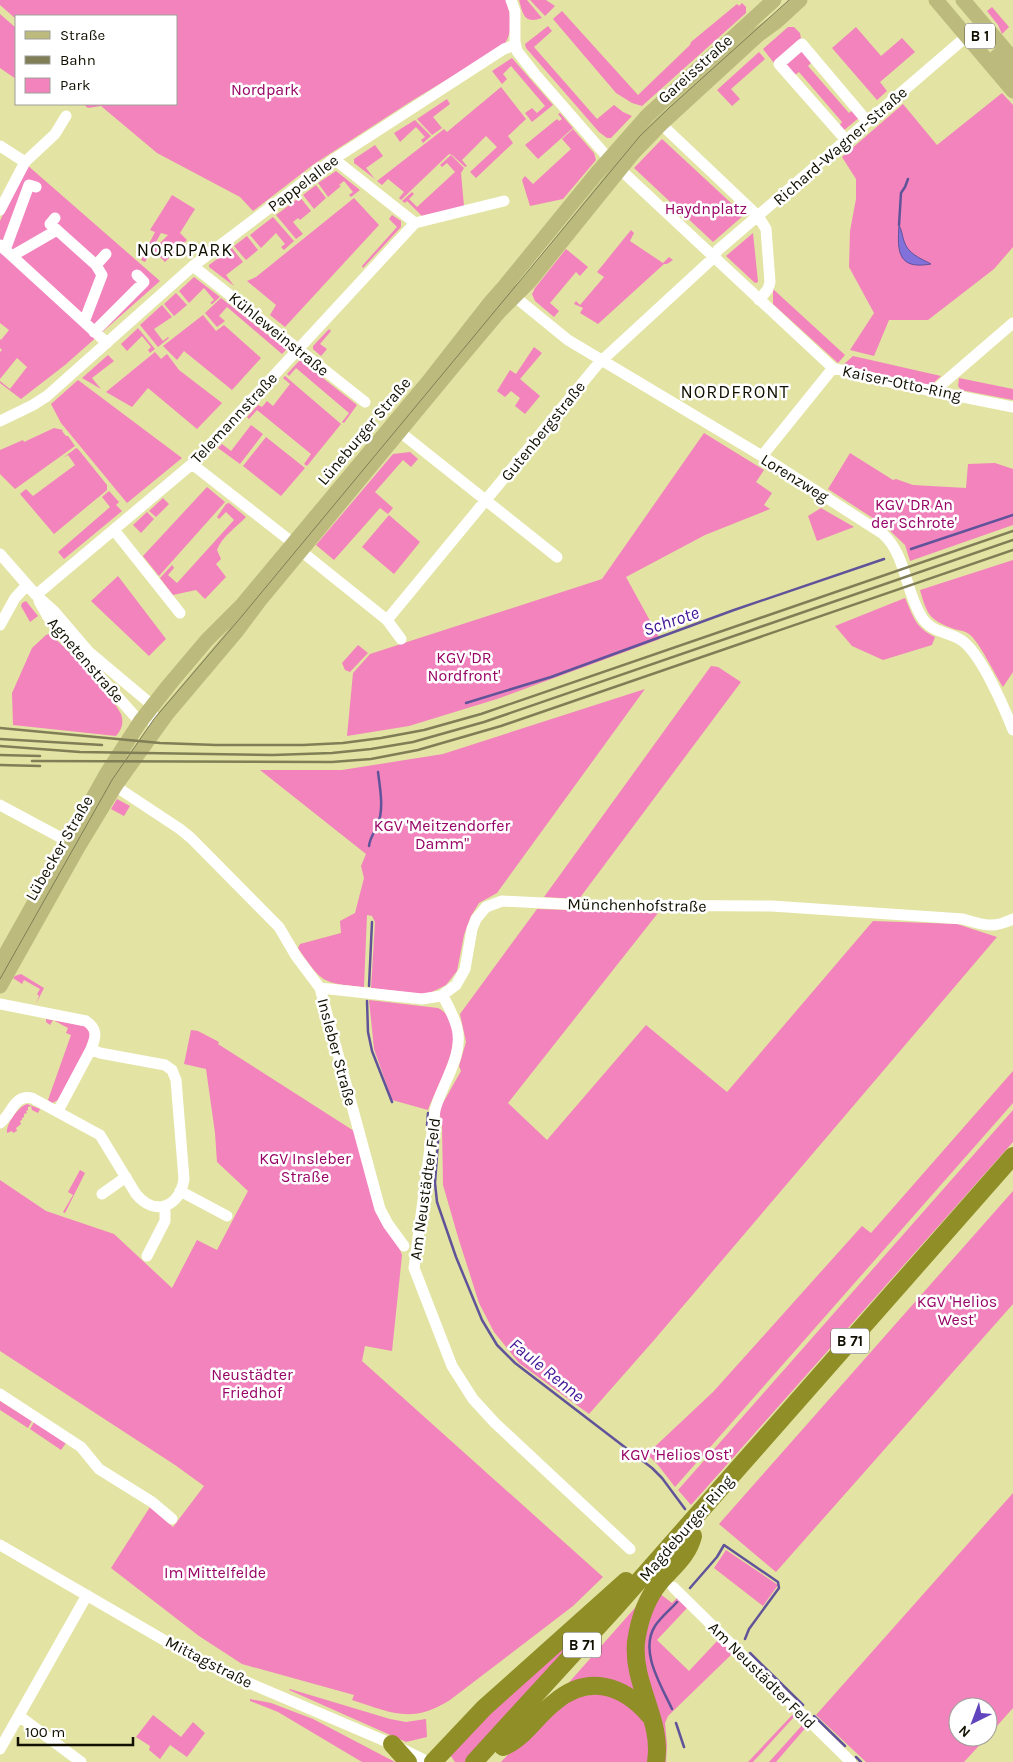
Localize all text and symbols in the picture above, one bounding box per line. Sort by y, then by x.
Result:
legend [15,15,178,105]
road number: B 1 [965,24,995,48]
text: Straße [60,26,105,44]
street label: Gareisstraße [654,31,736,107]
text: Bahn [60,51,96,69]
text: Park [60,76,90,94]
park label: Nordpark [231,80,299,99]
street label: Richard-Wagner-Straße [769,83,911,209]
street label: Pappelallee [264,150,342,216]
park label: Haydnplatz [665,199,747,218]
district label: NORDPARK [137,239,233,261]
street label: Kühleweinstraße [225,288,333,380]
street label: Kaiser-Otto-Ring [841,361,963,405]
street label: Telemannstraße [187,368,281,468]
street label: Lüneburger Straße [313,373,415,489]
street label: Gutenbergstraße [497,377,589,485]
district label: NORDFRONT [680,381,790,403]
street label: Lorenzweg [758,450,832,506]
park label: KGV 'DR An der Schrote' [871,495,957,532]
water label: Schrote [640,601,702,641]
street label: Agnetenstraße [44,613,128,707]
park label: KGV 'DR Nordfront' [428,648,500,685]
street label: Lübecker Straße [21,792,97,904]
park label: KGV 'Meitzendorfer Damm" [374,816,510,853]
street label: Münchenhofstraße [567,894,707,916]
street label: Insleber Straße [313,996,361,1108]
street label: Am Neustädter Feld [406,1117,444,1261]
park label: KGV Insleber Straße [259,1149,351,1186]
park label: KGV 'Helios West' [917,1292,997,1329]
road number: B 71 [831,1328,869,1354]
water label: Faule Renne [505,1333,589,1407]
park label: Neustädter Friedhof [211,1365,293,1402]
park label: KGV 'Helios Ost' [620,1445,732,1464]
street label: Magdeburger Ring [635,1471,737,1585]
park label: Im Mittelfelde [164,1563,266,1582]
street label: Am Neustädter Feld [705,1618,819,1732]
street label: Mittagstraße [162,1632,256,1692]
road number: B 71 [563,1632,601,1658]
north arrow [948,1697,998,1747]
scale bar [18,1714,132,1746]
text: N [955,1722,974,1741]
text: 100 m [25,1723,65,1741]

